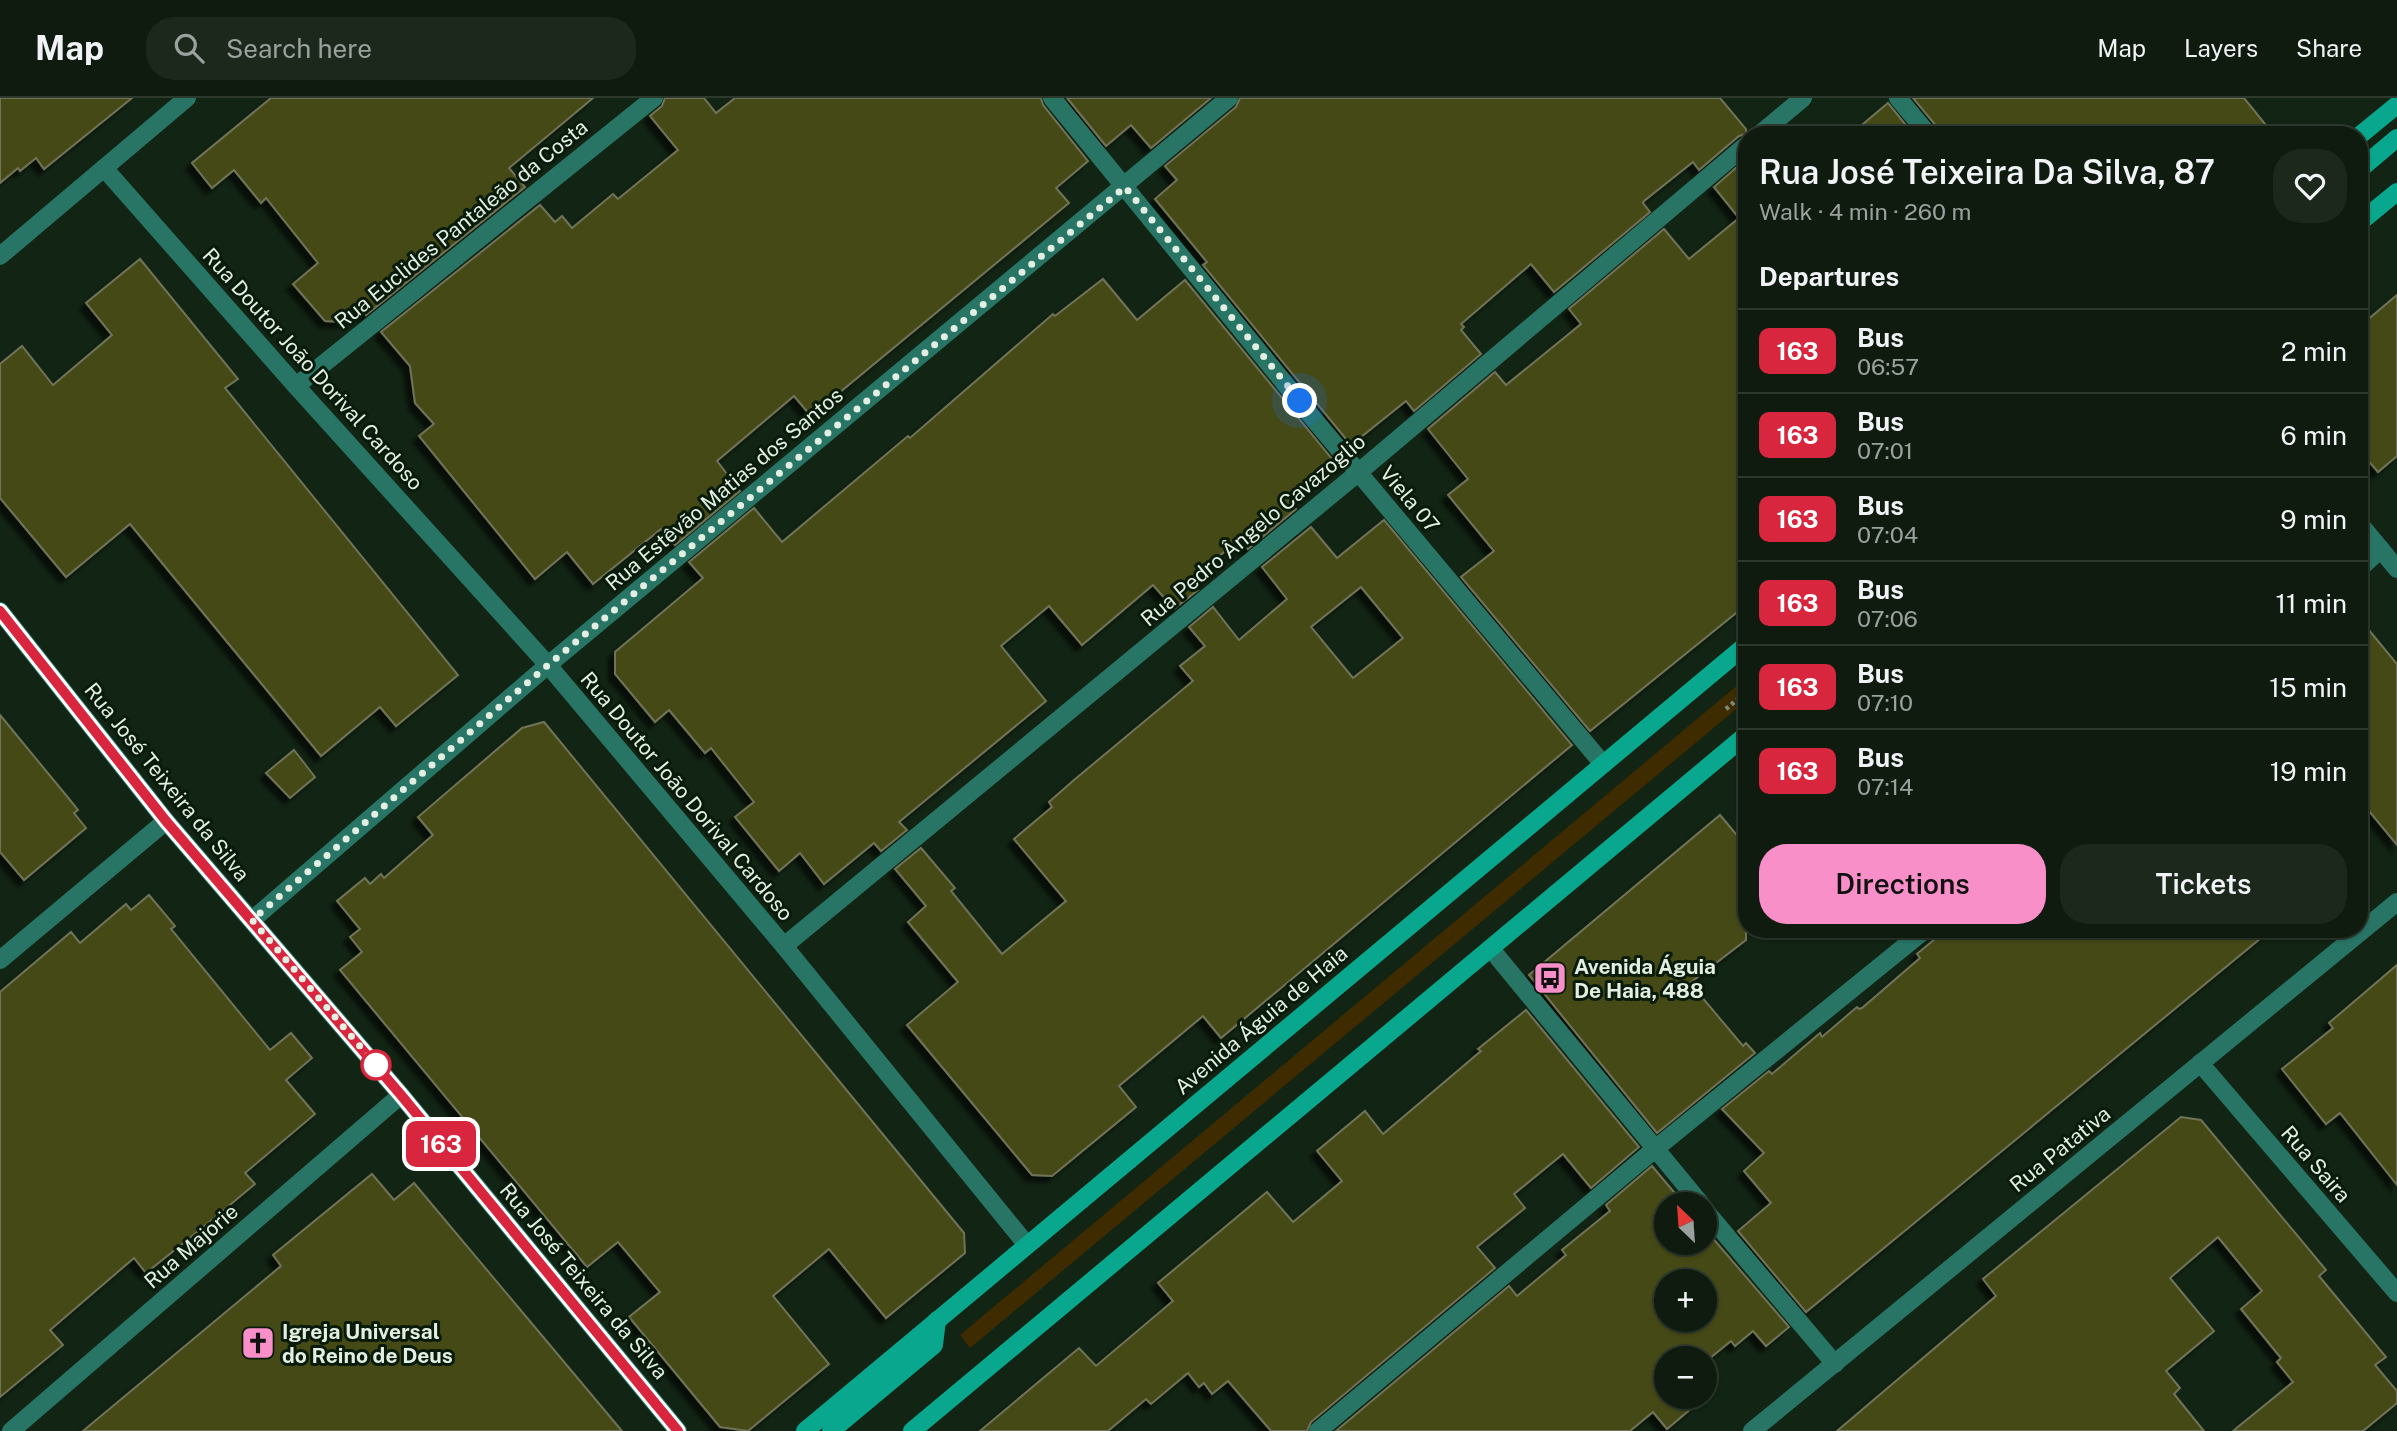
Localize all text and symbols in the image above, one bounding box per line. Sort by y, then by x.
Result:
search box [146,17,636,80]
text: Map [35,29,104,67]
icon: search [170,29,208,67]
text: Search here [226,33,372,64]
text: Map [2097,34,2146,62]
text: Layers [2184,34,2258,62]
text: Share [2296,34,2362,62]
street label: Rua Euclides Pantaleão da Costa [329,114,593,334]
button: heart [2273,149,2347,223]
text: Rua José Teixeira Da Silva, 87 [1759,153,2215,191]
text: Walk · 4 min · 260 m [1759,198,1972,225]
street label: Rua Doutor João Dorival Cardoso [198,243,428,495]
text: Departures [1759,261,1899,292]
text: Bus [1857,322,1904,353]
text: 2 min [2281,336,2347,367]
text: 163 [1776,337,1819,365]
text: 06:57 [1857,353,1919,380]
street label: Rua Estêvão Matias dos Santos [600,382,848,596]
your location [1282,383,1317,418]
text: Bus [1857,406,1904,437]
text: 6 min [2280,420,2347,451]
text: 163 [1776,421,1819,449]
street label: Rua Pedro Ângelo Cavazoglio [1136,429,1370,631]
text: 07:01 [1857,437,1913,464]
street label: Viela 07 [1375,461,1445,537]
text: Bus [1857,490,1904,521]
text: 9 min [2280,504,2347,535]
text: 163 [1776,505,1819,533]
text: 07:04 [1857,521,1918,548]
text: Bus [1857,574,1904,605]
text: 11 min [2275,588,2347,619]
text: 163 [1776,589,1819,617]
text: 07:06 [1857,605,1918,632]
text: Bus [1857,658,1904,689]
street label: Rua Doutor João Dorival Cardoso [576,667,798,925]
text: 15 min [2269,672,2347,703]
text: 163 [1776,673,1819,701]
street label: Rua José Teixeira da Silva [79,678,255,886]
text: 07:10 [1857,689,1913,716]
text: Bus [1857,742,1904,773]
text: 19 min [2270,756,2347,787]
text: 163 [1776,757,1819,785]
text: 07:14 [1857,773,1913,800]
button: Directions [1759,844,2046,924]
button: Tickets [2060,844,2347,924]
street label: Avenida Águia de Haia [1170,940,1352,1100]
place label: Avenida Águia De Haia, 488 [1574,954,1716,1003]
bus stop icon: Avenida Águia De Haia, 488 [1531,959,1569,997]
unlabelled marker [361,1050,391,1080]
street label: Rua Patativa [2005,1101,2115,1197]
line badge: 163 [401,1121,481,1167]
street label: Rua Saira [2276,1121,2356,1207]
text: 163 [420,1130,462,1158]
street label: Rua José Teixeira da Silva [495,1178,673,1384]
north arrow [1654,1192,1717,1255]
map controls [1654,1192,1717,1409]
street label: Rua Majorie [139,1199,243,1293]
button: + [1654,1269,1717,1332]
place label: Igreja Universal do Reino de Deus [282,1319,453,1368]
church icon: Igreja Universal do Reino de Deus [239,1324,277,1362]
button: − [1654,1346,1717,1409]

